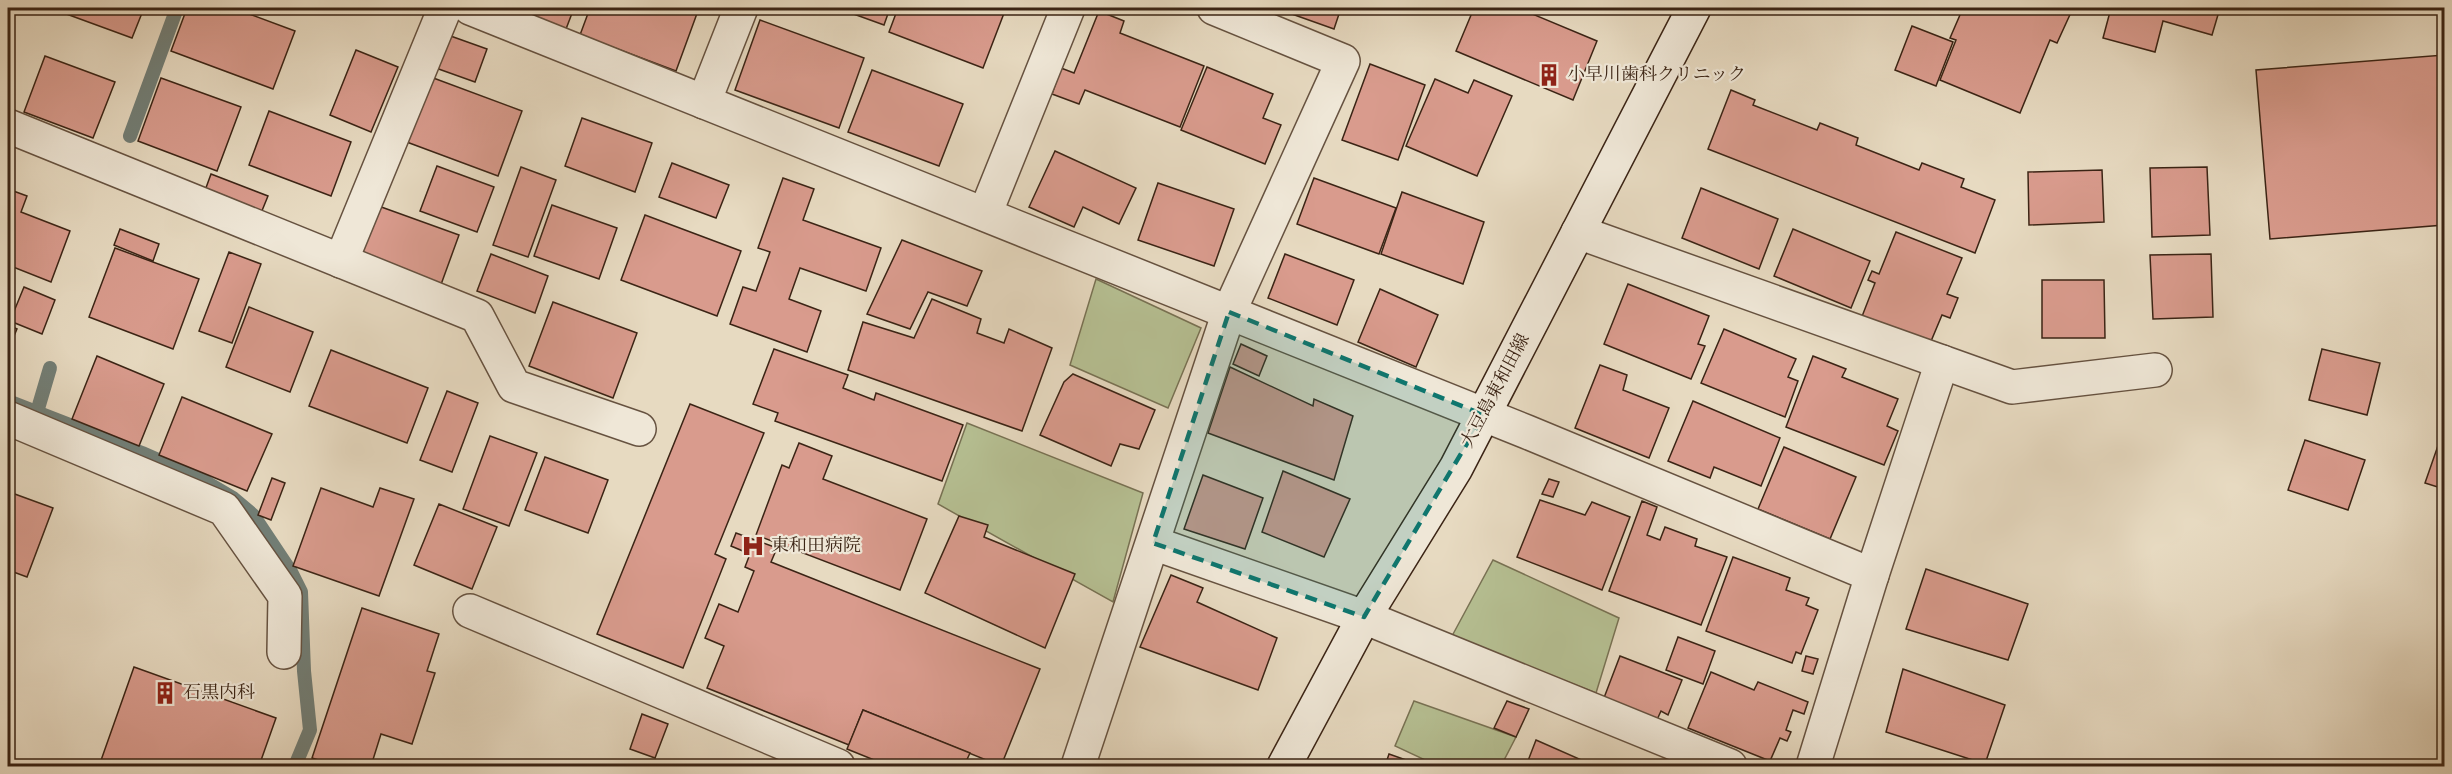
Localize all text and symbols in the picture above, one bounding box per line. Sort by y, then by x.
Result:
building icon: 小早川歯科クリニック [1536,62,1562,88]
place label: 小早川歯科クリニック [1567,64,1746,87]
street label: 大豆島東和田線 [1456,330,1536,452]
hospital icon: 東和田病院 [740,533,766,559]
place label: 東和田病院 [771,535,861,558]
building icon: 石黒内科 [152,680,178,706]
place label: 石黒内科 [183,682,255,705]

